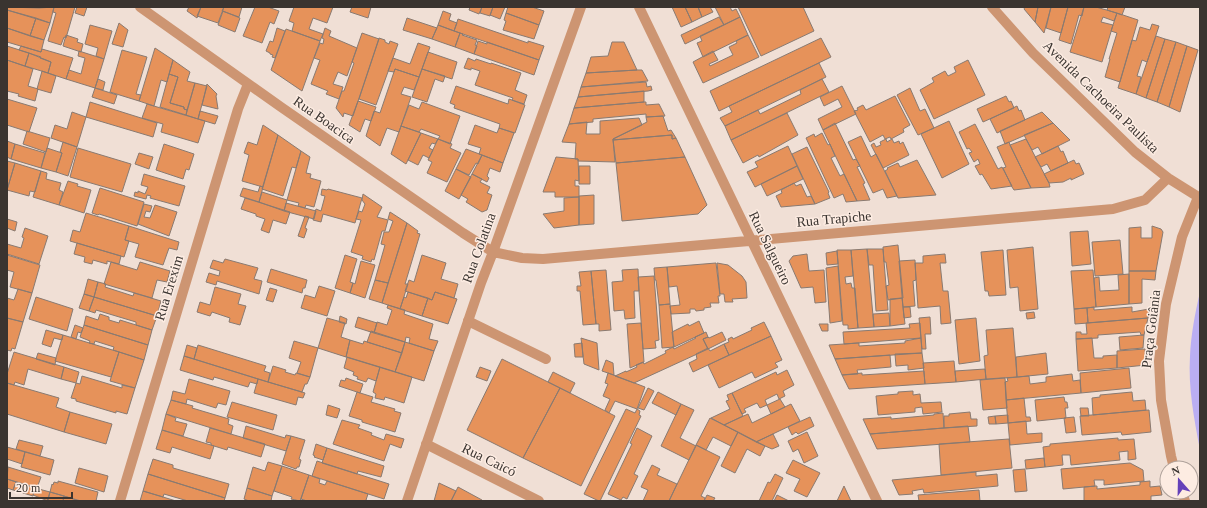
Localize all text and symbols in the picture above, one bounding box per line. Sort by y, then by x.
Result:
street label: Avenida Cachoeira Paulista [1040,38,1162,157]
street label: Rua Boacica [291,93,358,147]
street label: Rua Trapiche [796,208,872,230]
street label: Rua Salgueiro [746,209,794,287]
street label: Rua Colatina [459,210,499,285]
street label: Rua Erexim [152,254,186,322]
street label: Praça Goiânia [1139,288,1163,369]
street label: Rua Caicó [459,440,519,480]
north arrow [1159,460,1199,500]
text: N [1170,464,1181,478]
scale bar [10,474,72,500]
text: 20 m [16,481,41,495]

